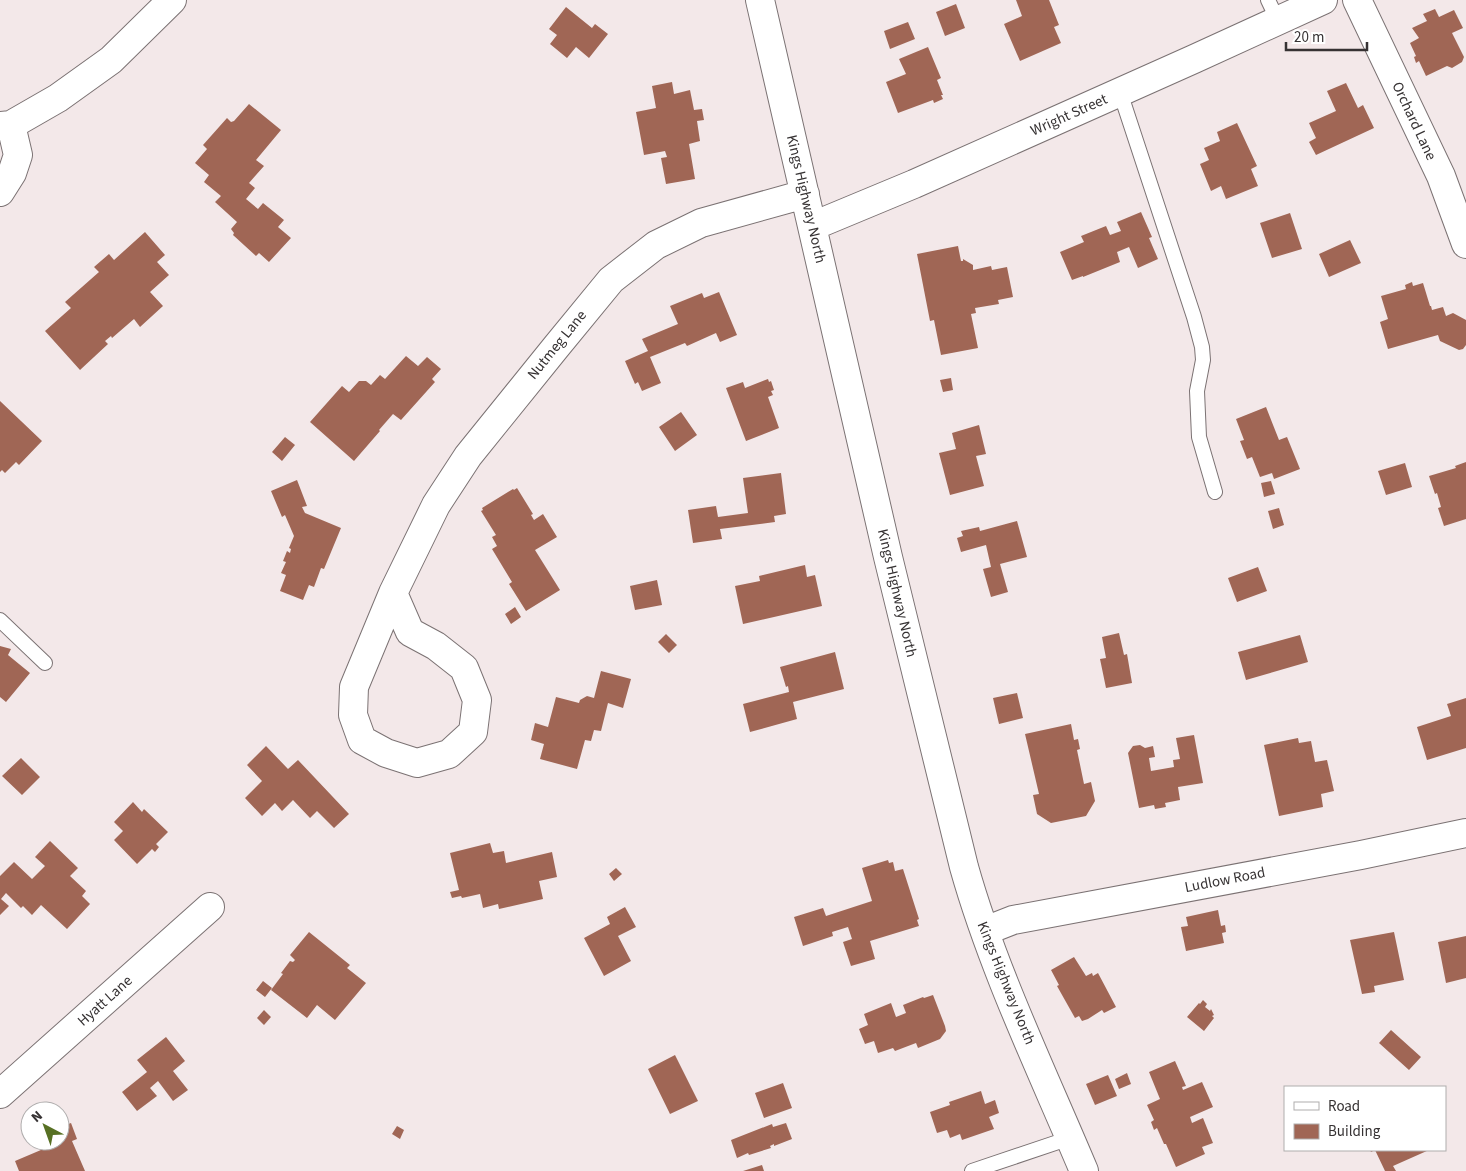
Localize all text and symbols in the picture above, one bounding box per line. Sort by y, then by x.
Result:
scale bar [1286,20,1367,52]
text: 20 m [1294,27,1324,48]
street label: Orchard Lane [1387,78,1441,164]
street label: Wright Street [1027,89,1111,141]
street label: Kings Highway North [781,133,831,265]
street label: Nutmeg Lane [522,306,592,384]
street label: Kings Highway North [872,527,922,659]
street label: Ludlow Road [1183,862,1267,898]
street label: Kings Highway North [972,918,1040,1048]
street label: Hyatt Lane [73,971,137,1031]
legend [1284,1086,1446,1151]
text: Road [1328,1096,1360,1117]
north arrow [20,1101,70,1151]
text: N [27,1106,47,1128]
text: Building [1328,1121,1381,1142]

